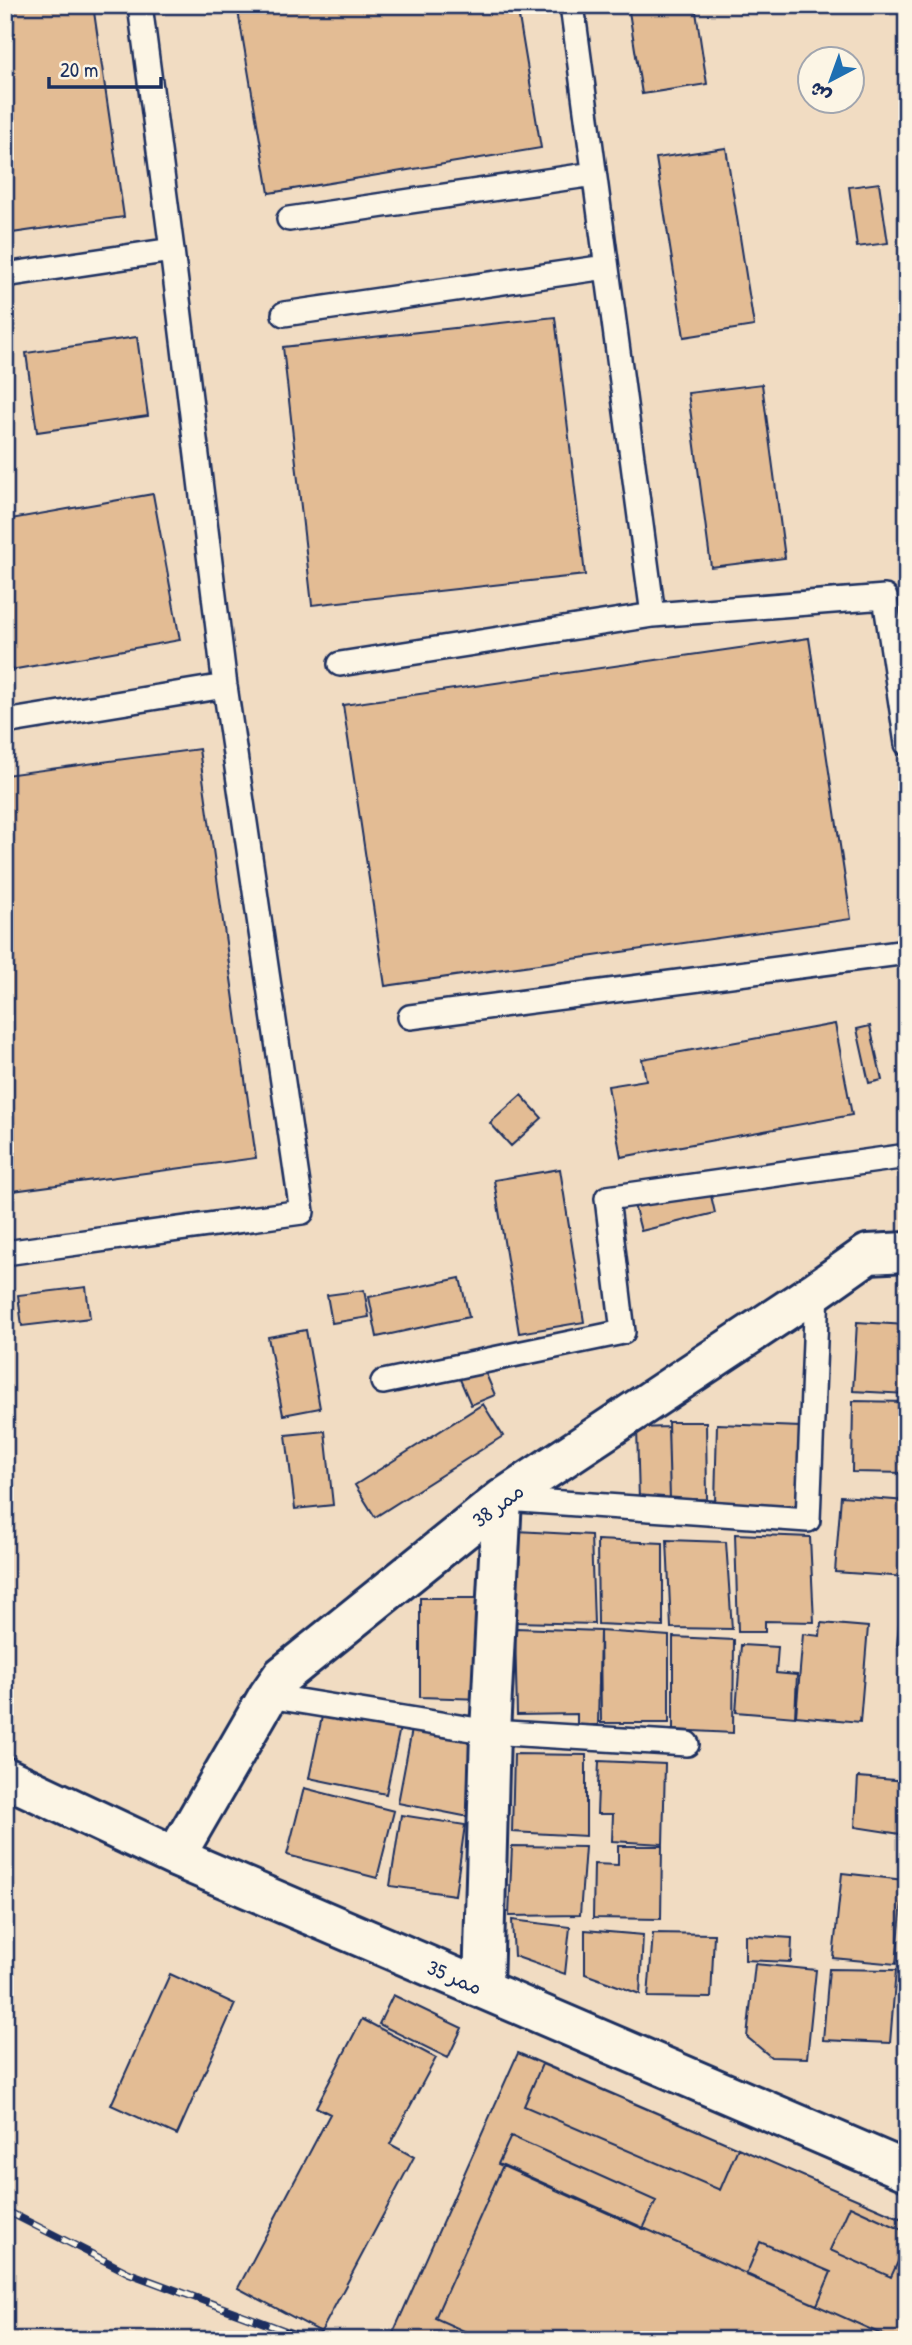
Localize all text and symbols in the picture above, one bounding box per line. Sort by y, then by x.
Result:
scale bar [49,46,161,90]
north arrow [796,46,866,116]
text: 20 m [60,55,98,84]
text: ش [803,76,836,109]
street label: ممر 38 [466,1476,530,1534]
street label: ممر 35 [423,1952,487,2002]

